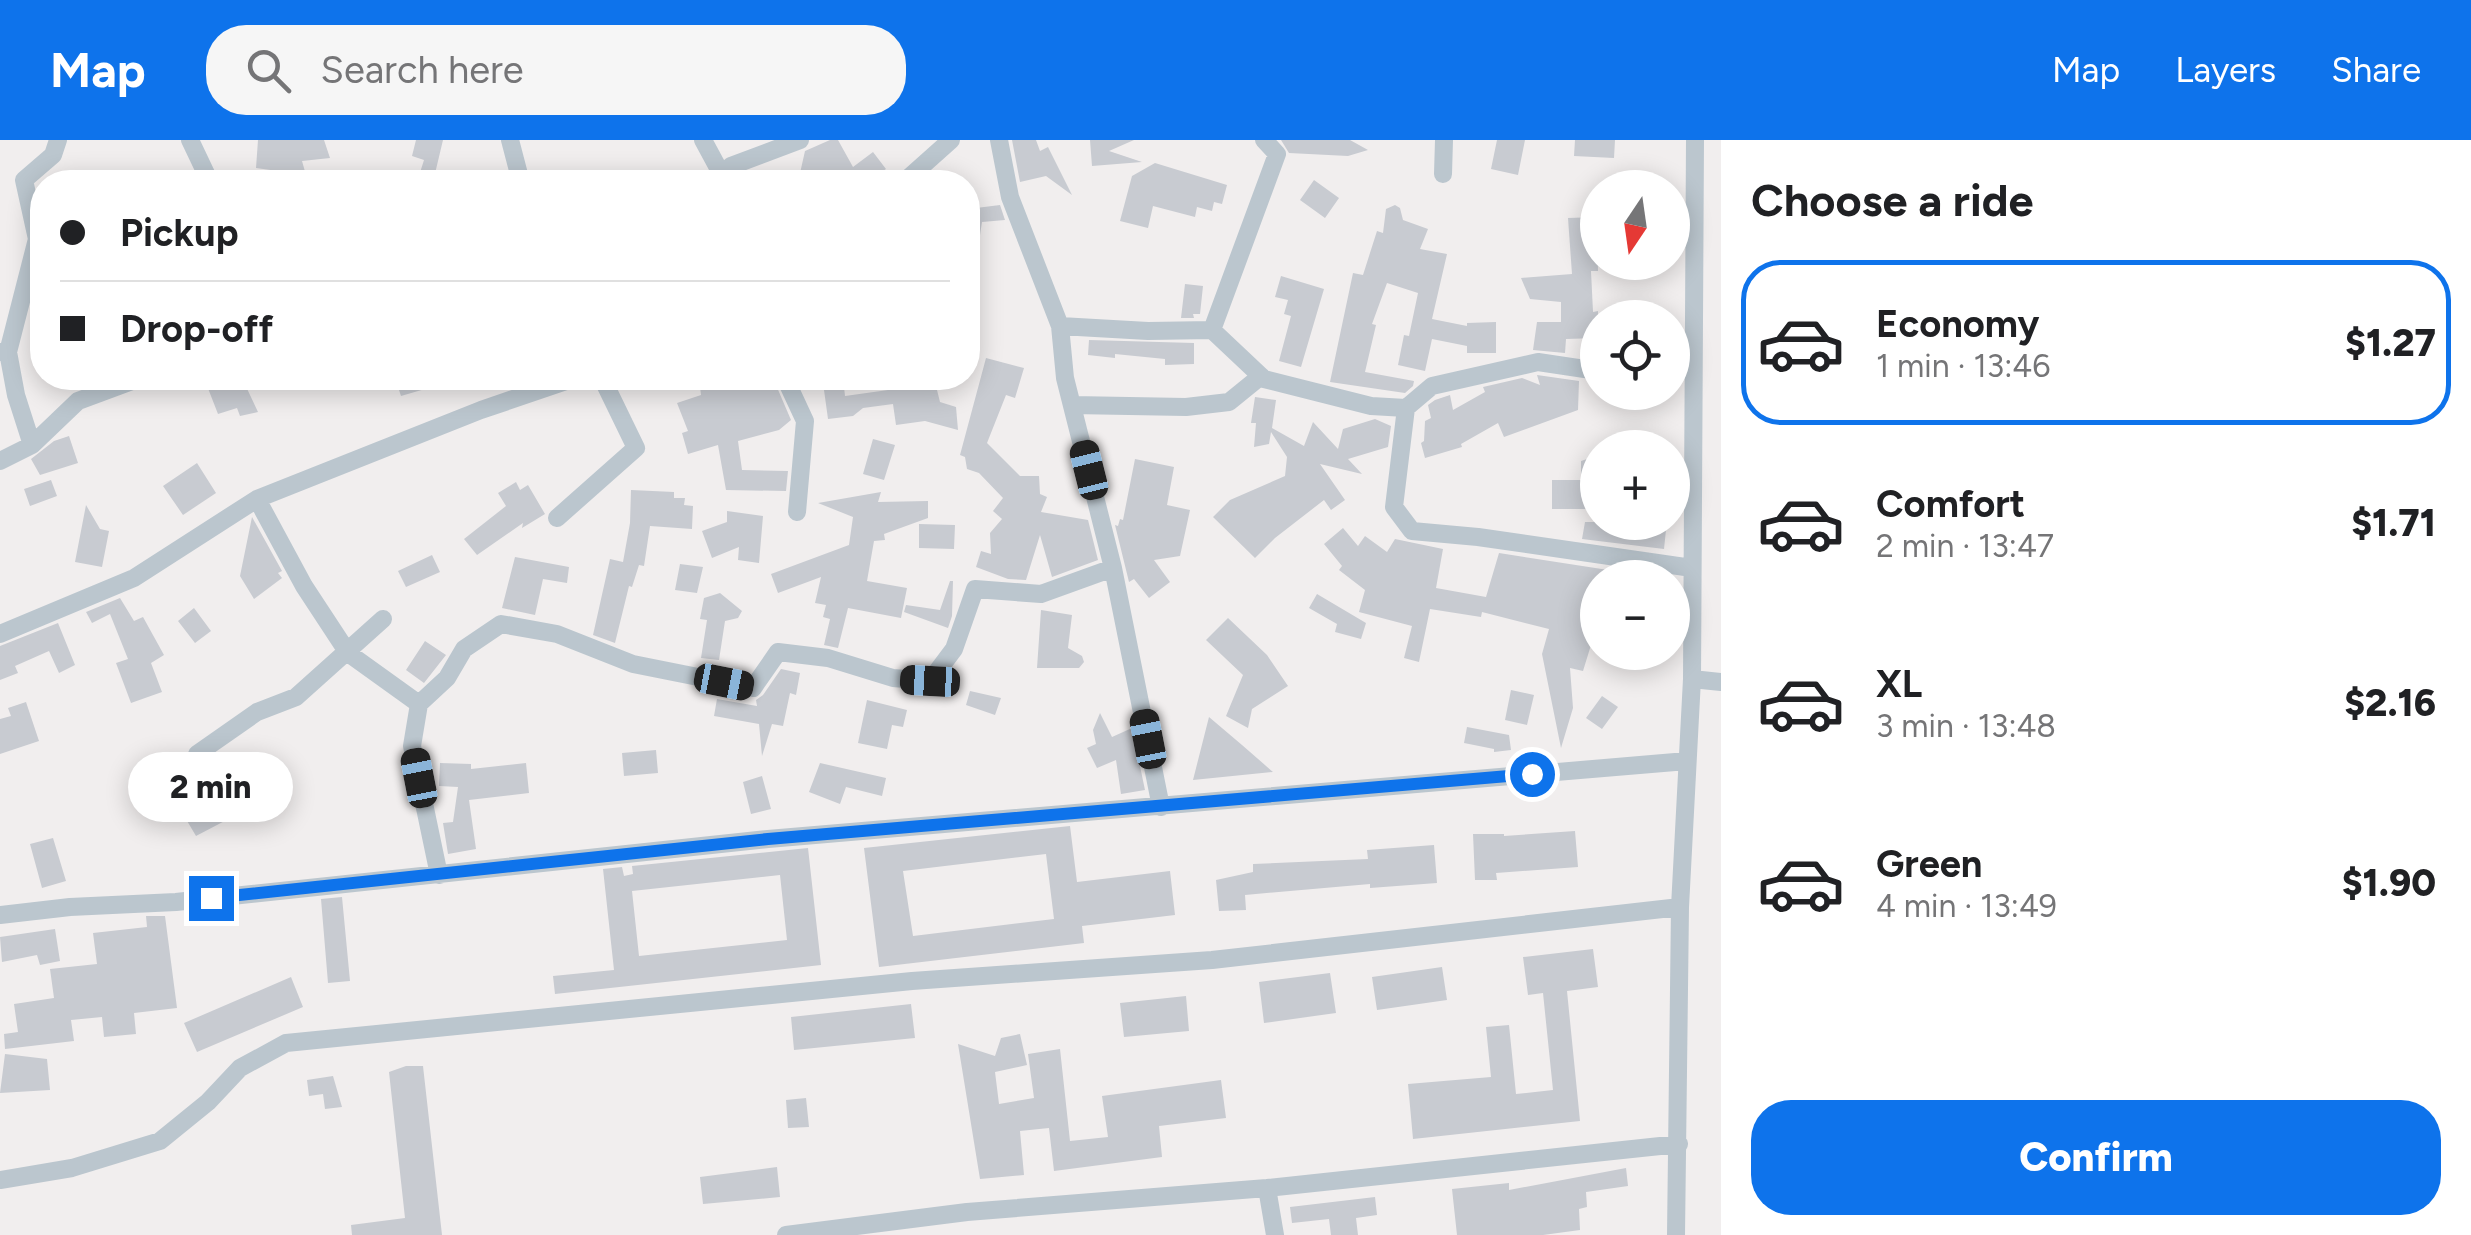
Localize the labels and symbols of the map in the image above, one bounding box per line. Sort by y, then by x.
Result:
north arrow [1580,170,1690,280]
car [1067,437,1111,503]
car [692,662,756,702]
car [899,664,961,698]
car [1128,707,1168,771]
car [399,746,439,810]
route start [1510,752,1555,797]
callout: 2 min [128,753,294,823]
route end [189,876,234,921]

